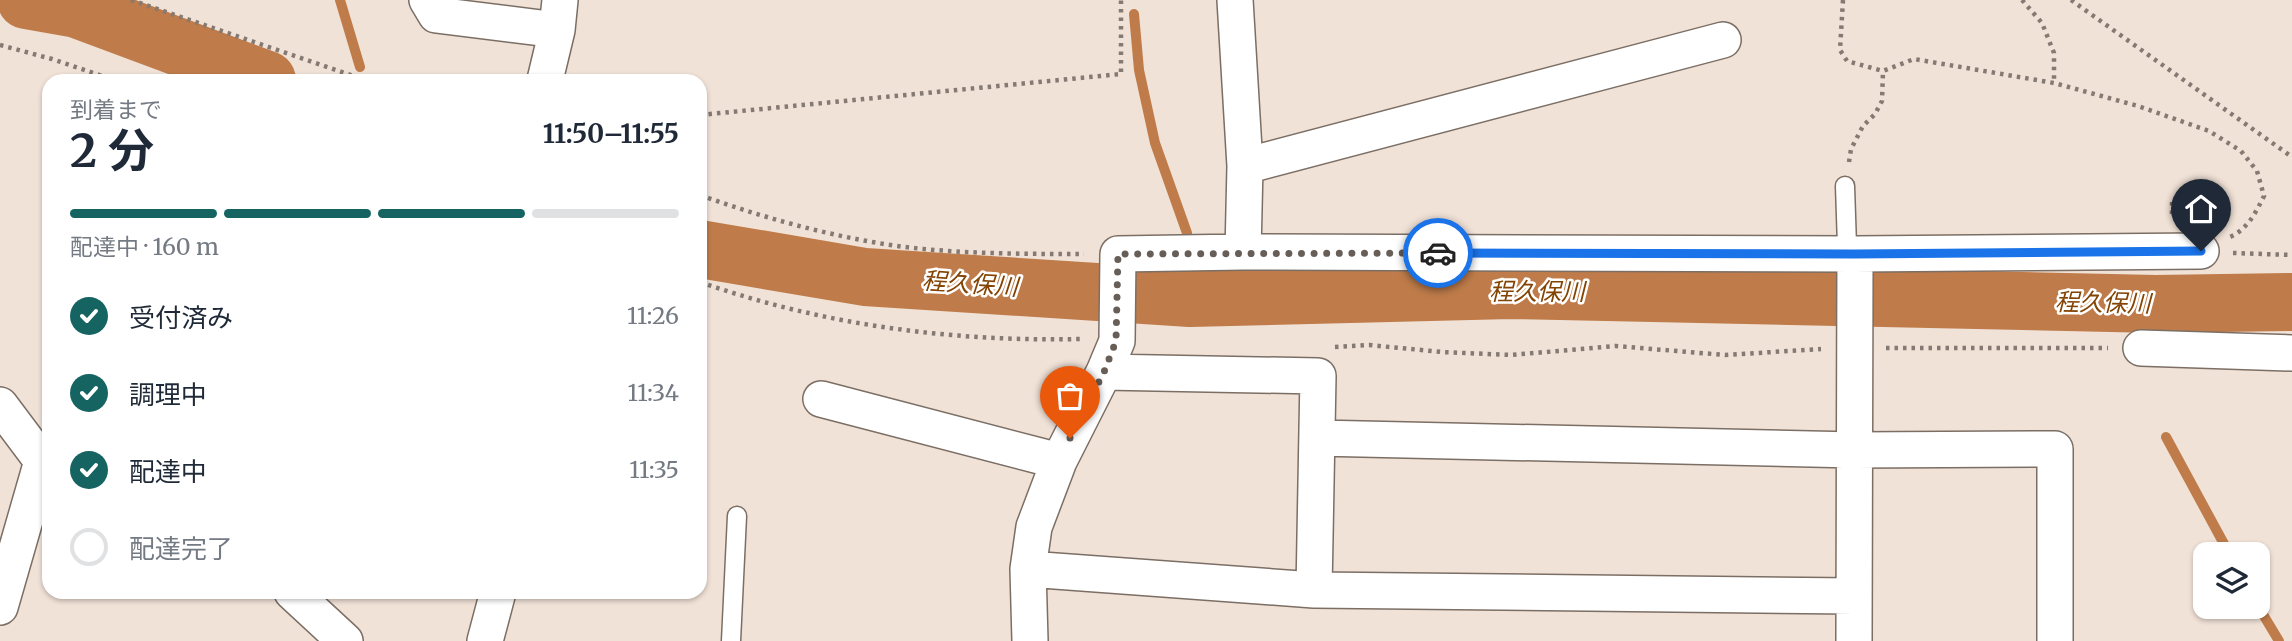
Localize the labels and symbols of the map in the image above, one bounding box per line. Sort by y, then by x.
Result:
pin [2171,179,2231,251]
courier [1403,218,1473,288]
water label: 程久保川 [921,265,1022,303]
water label: 程久保川 [1489,276,1588,307]
water label: 程久保川 [2055,286,2154,319]
pin [1040,366,1100,438]

